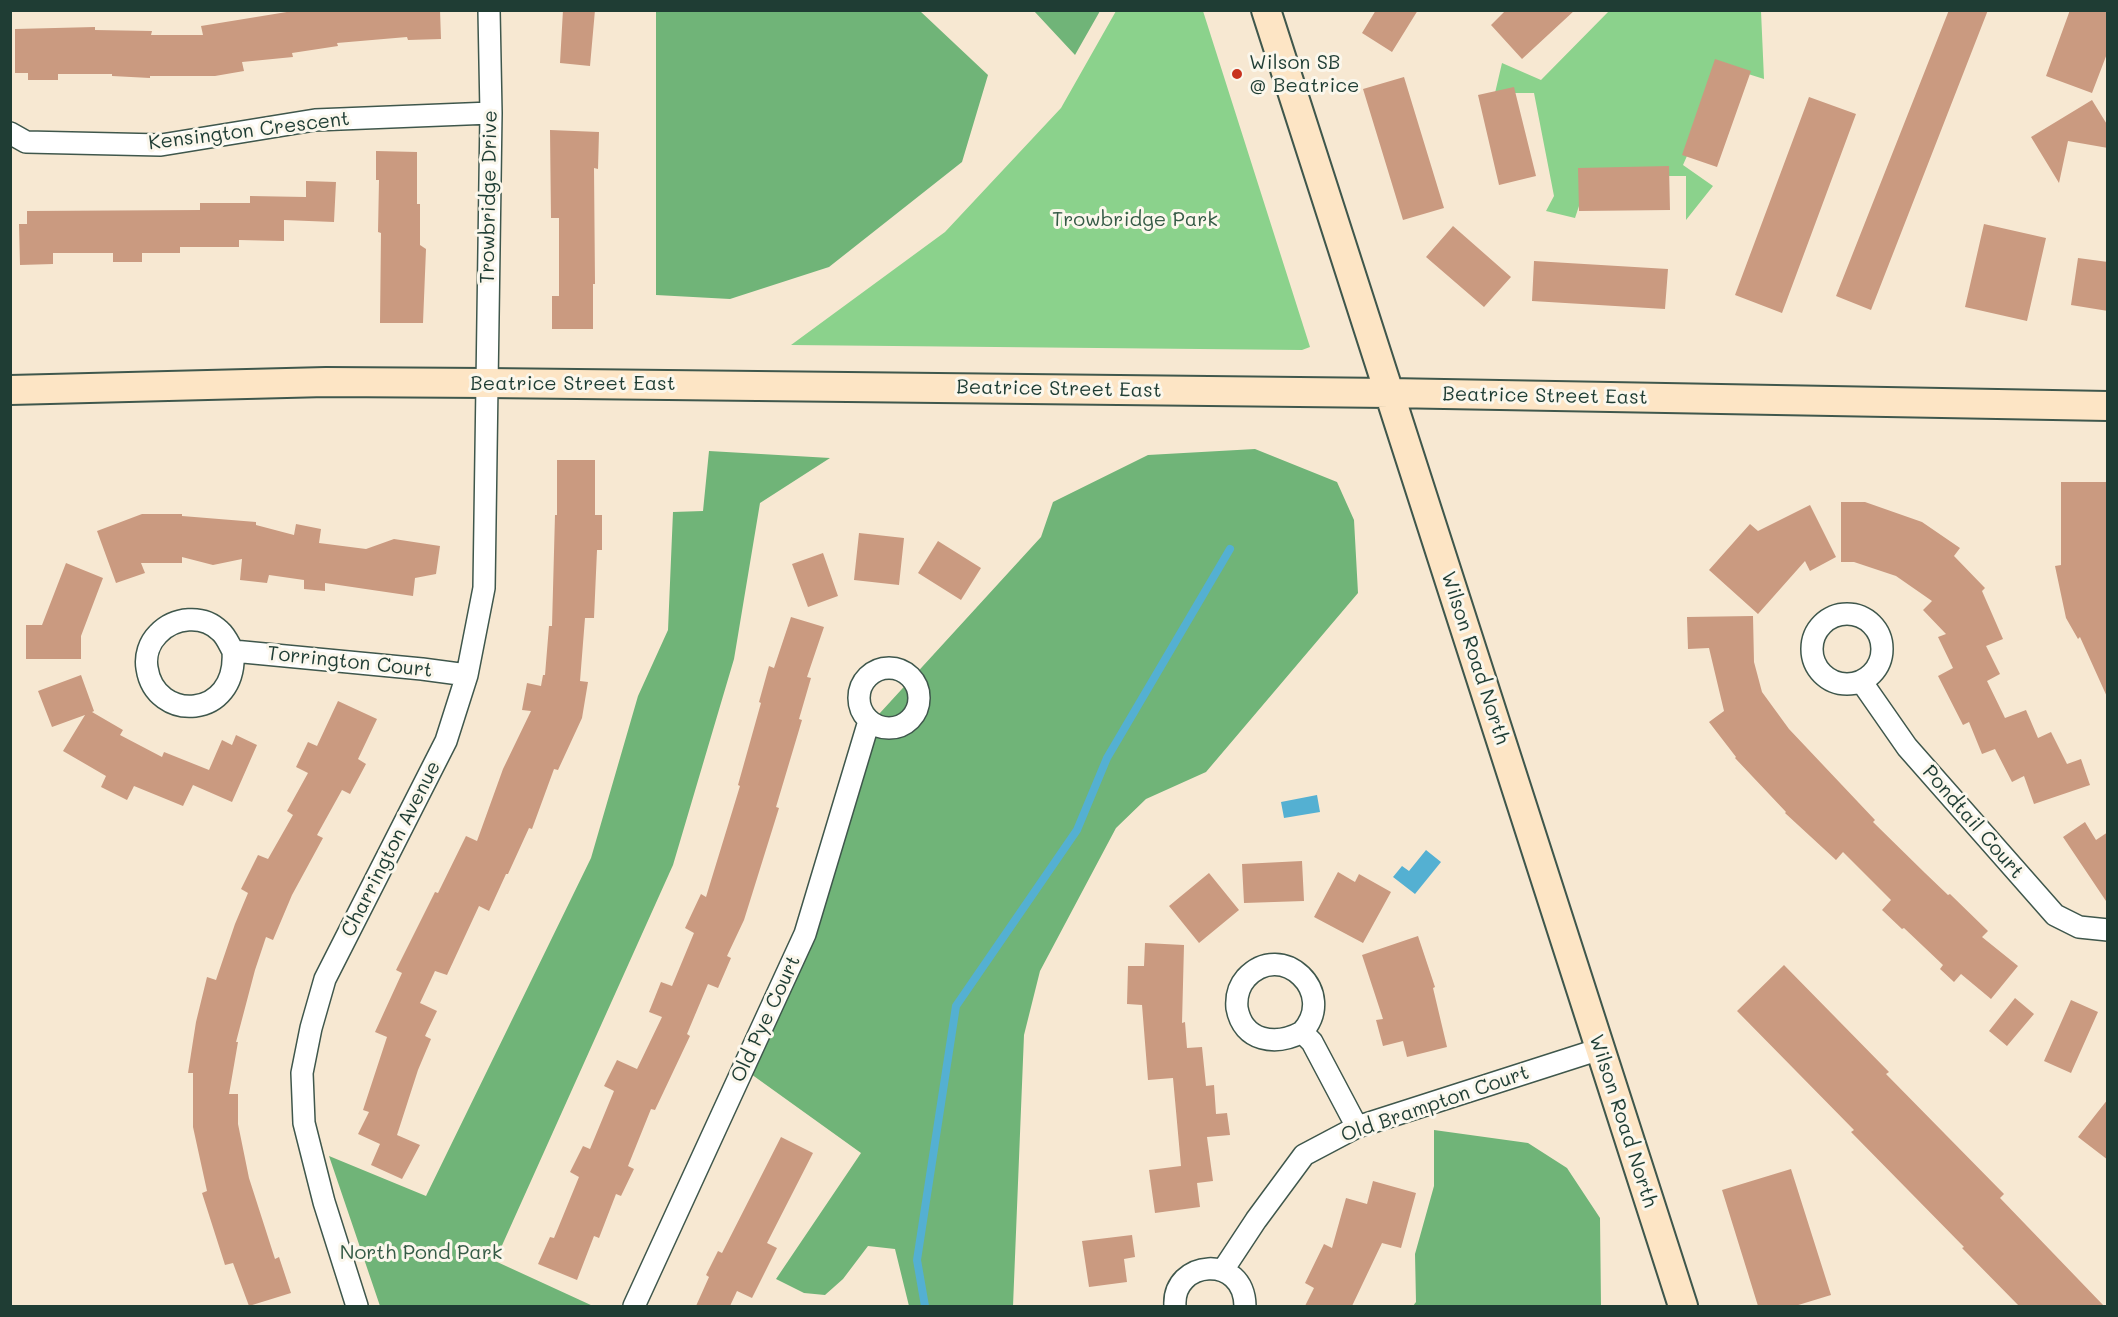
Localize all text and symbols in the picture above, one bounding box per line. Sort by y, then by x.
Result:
place label: Wilson SB @ Beatrice [1249,51,1359,98]
marker: Wilson SB @ Beatrice [1230,67,1244,81]
street label: Kensington Crescent [147,107,351,155]
street label: Trowbridge Drive [475,110,503,284]
park label: Trowbridge Park [1052,208,1218,232]
street label: Beatrice Street East [470,372,676,396]
street label: Beatrice Street East [956,375,1162,403]
street label: Beatrice Street East [1442,382,1648,410]
street label: Wilson Road North [1436,568,1514,748]
street label: Torrington Court [266,641,434,683]
street label: Charrington Avenue [336,757,446,941]
street label: Pondtail Court [1917,760,2029,884]
street label: Old Pye Court [726,952,806,1086]
street label: Wilson Road North [1584,1031,1662,1211]
street label: Old Brampton Court [1338,1061,1532,1147]
park label: North Pond Park [340,1241,502,1265]

